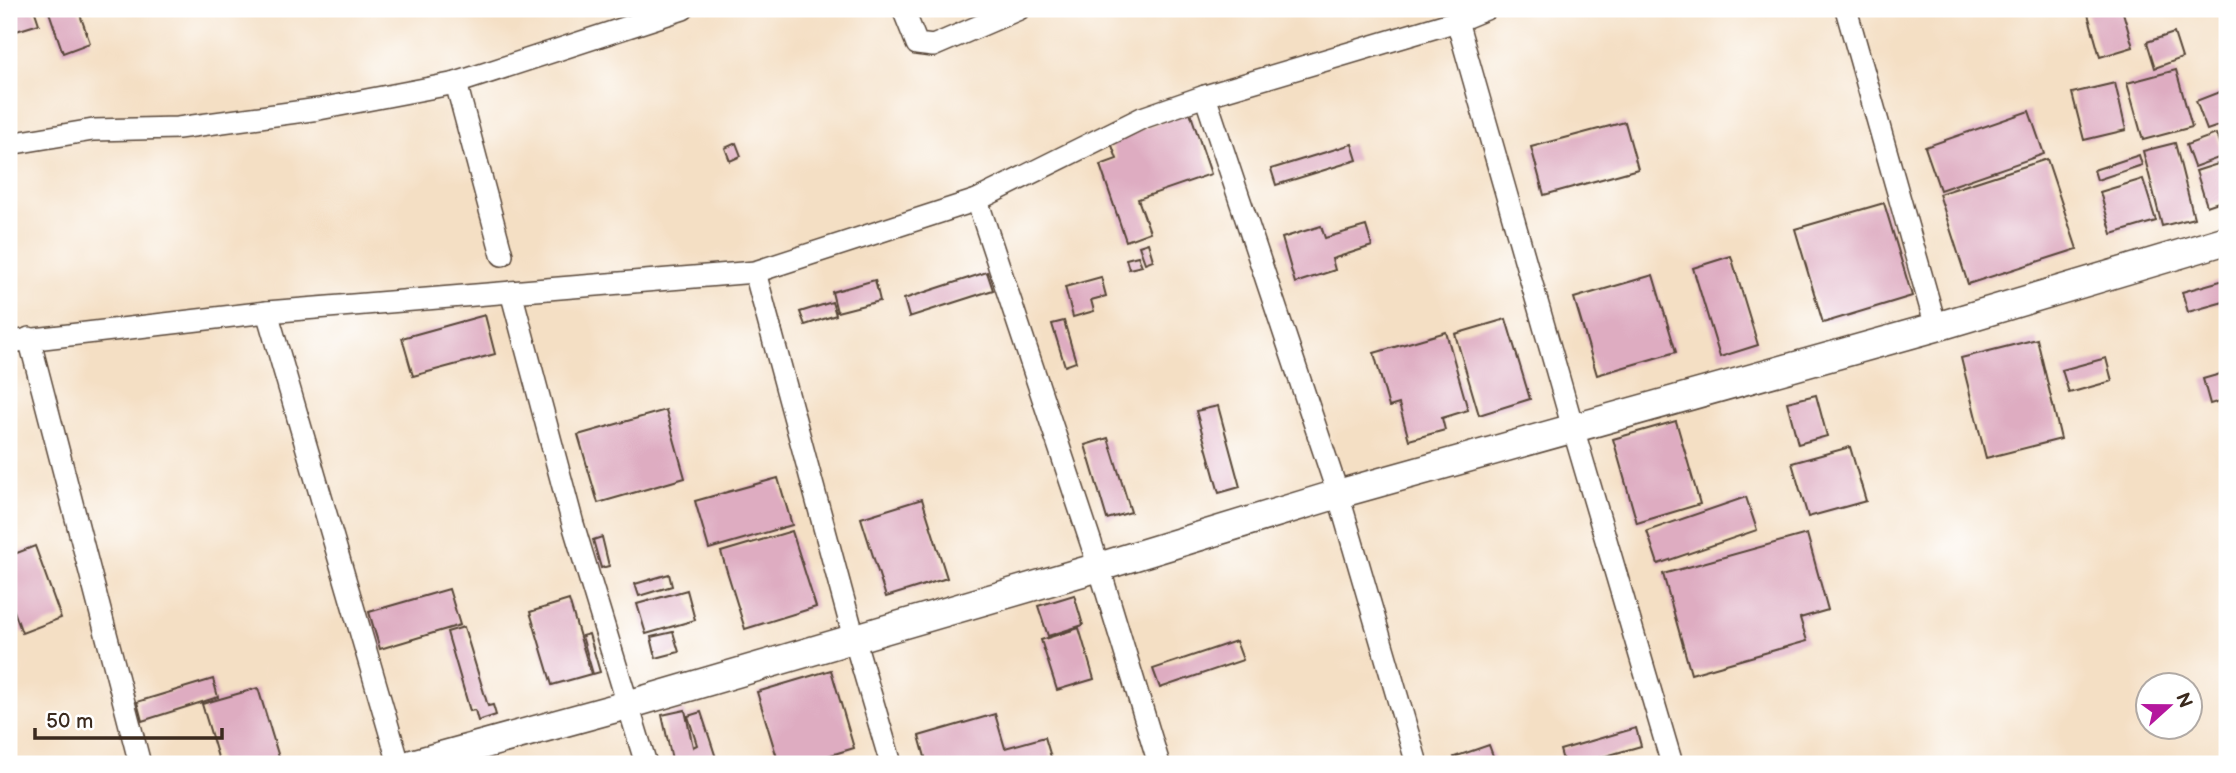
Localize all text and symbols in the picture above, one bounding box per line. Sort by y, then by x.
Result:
north arrow [2134,672,2204,742]
text: N [2170,690,2197,711]
scale bar [35,696,222,740]
text: 50 m [46,709,93,734]

